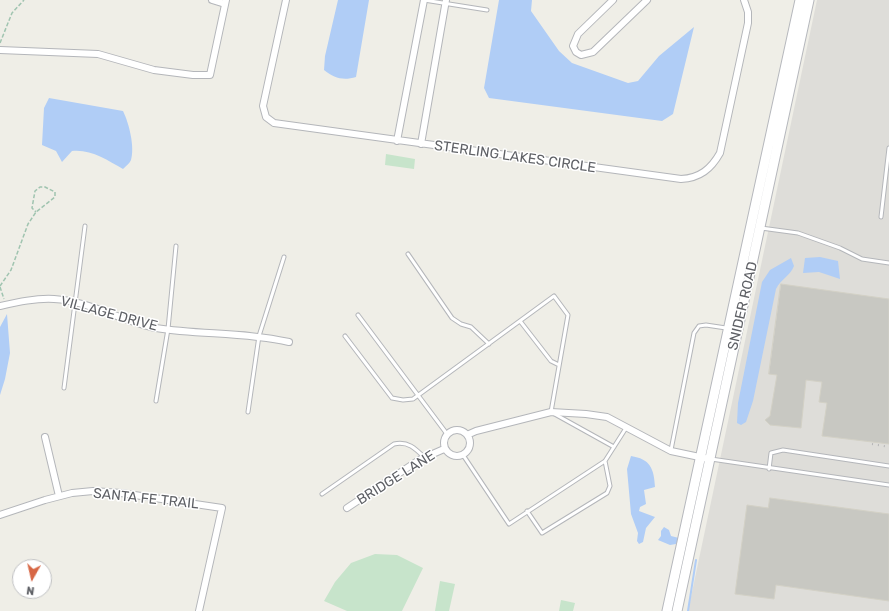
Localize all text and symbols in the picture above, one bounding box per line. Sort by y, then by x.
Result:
street label: STERLING LAKES CIRCLE [433,137,597,177]
street label: SNIDER ROAD [725,260,761,352]
street label: VILLAGE DRIVE [59,293,159,335]
street label: BRIDGE LANE [354,447,438,509]
street label: SANTA FE TRAIL [92,485,200,513]
north arrow [12,559,52,599]
text: N [26,583,35,597]

